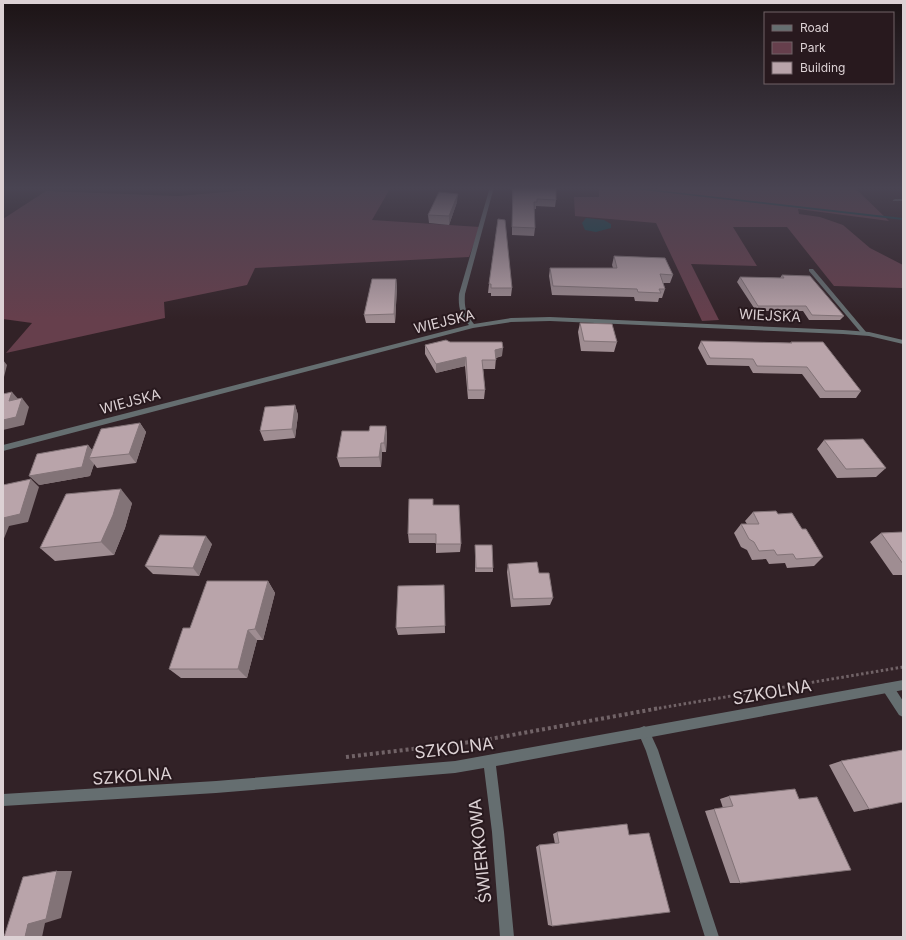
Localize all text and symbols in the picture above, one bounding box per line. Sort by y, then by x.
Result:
legend [764,12,894,84]
text: Road [800,20,829,35]
text: Park [800,40,826,55]
text: Building [800,60,845,75]
street label: WIEJSKA [412,305,476,337]
street label: WIEJSKA [739,305,802,325]
street label: WIEJSKA [98,385,162,417]
street label: SZKOLNA [731,675,813,709]
street label: SZKOLNA [413,733,495,763]
street label: SZKOLNA [92,763,173,789]
street label: ŚWIERKOWA [464,798,495,904]

